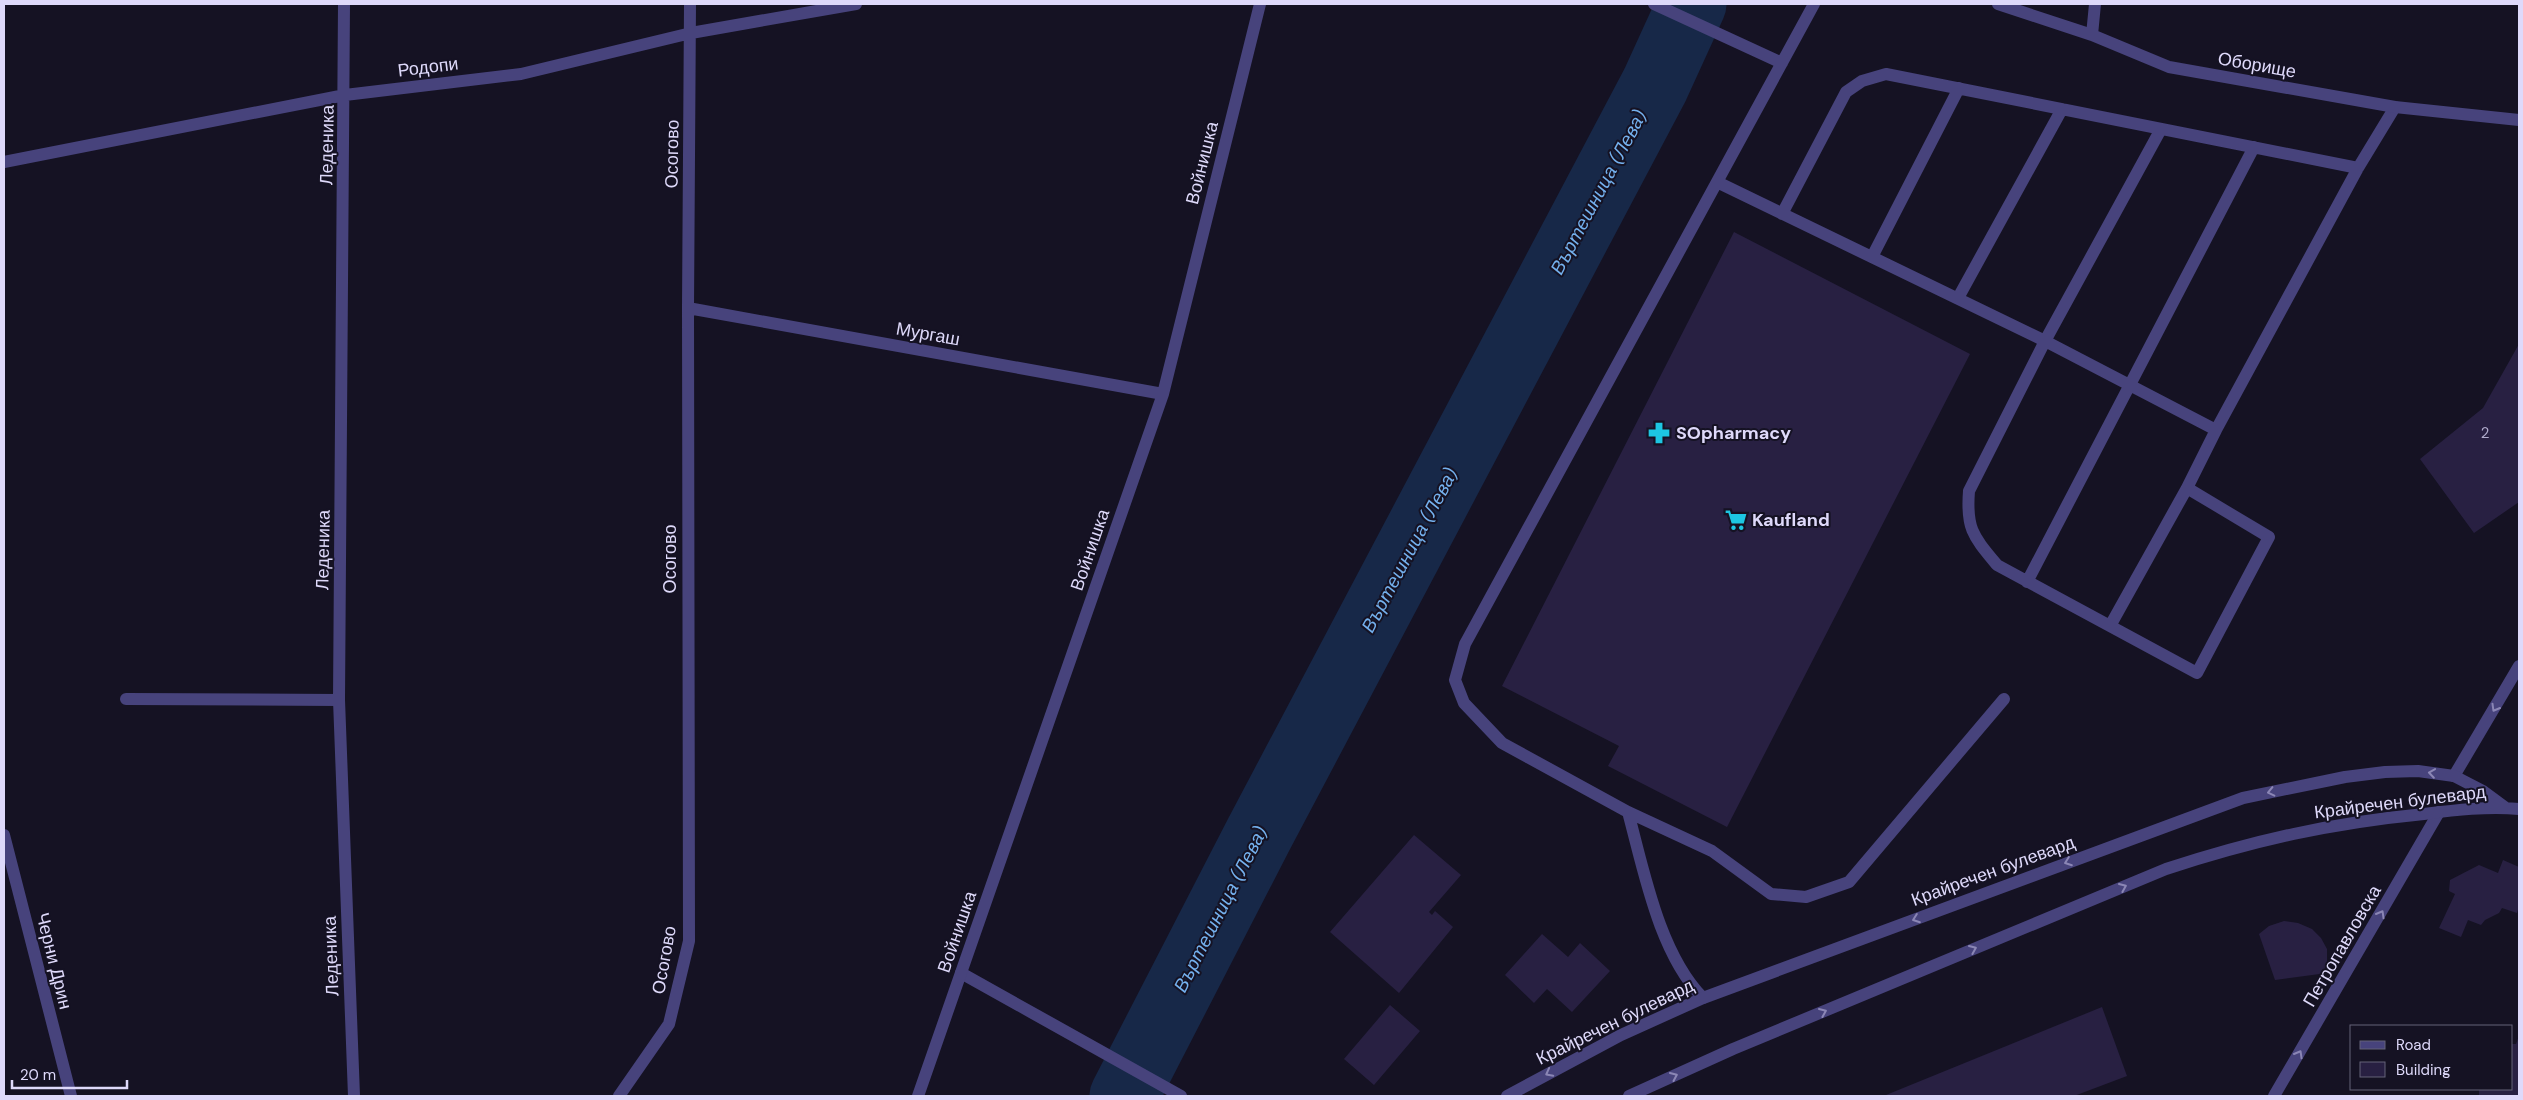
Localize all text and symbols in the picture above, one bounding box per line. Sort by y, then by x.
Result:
street label: Оборище [2216,46,2298,84]
street label: Родопи [396,51,460,83]
street label: Леденика [314,104,340,185]
water label: Въртешница (Лева) [1544,106,1652,279]
street label: Войнишка [1180,118,1224,207]
street label: Осогово [659,119,685,189]
street label: Мургаш [894,317,962,351]
pharmacy icon: SOpharmacy [1646,420,1672,446]
place label: SOpharmacy [1676,421,1791,445]
house number: 2 [2481,423,2489,443]
water label: Въртешница (Лева) [1355,464,1463,637]
street label: Войнишка [1065,505,1115,594]
supermarket icon: Kaufland [1723,507,1749,533]
place label: Kaufland [1752,508,1830,532]
street label: Леденика [310,509,336,590]
street label: Осогово [658,525,682,593]
one-way arrow [2491,703,2501,712]
one-way arrow [2427,768,2435,779]
street label: Крайречен булевард [2313,780,2488,824]
one-way arrow [2267,786,2276,797]
water label: Въртешница (Лева) [1168,822,1273,996]
street label: Крайречен булевард [1908,830,2079,912]
one-way arrow [2064,856,2073,866]
street label: Петропавловска [2297,880,2387,1011]
one-way arrow [2118,883,2127,893]
street label: Войнишка [932,887,982,976]
street label: Черни Дрин [30,910,78,1012]
one-way arrow [2374,910,2384,919]
one-way arrow [1912,913,1921,923]
street label: Леденика [318,915,344,997]
street label: Осогово [646,924,682,996]
one-way arrow [1968,945,1977,956]
street label: Крайречен булевард [1532,973,1698,1071]
one-way arrow [1818,1007,1827,1018]
legend [2350,1025,2513,1090]
text: Road [2396,1035,2431,1055]
one-way arrow [2292,1051,2302,1060]
scale bar [12,1058,128,1090]
text: Building [2396,1060,2451,1080]
text: 20 m [20,1065,56,1085]
one-way arrow [1545,1067,1554,1077]
one-way arrow [1668,1072,1677,1082]

